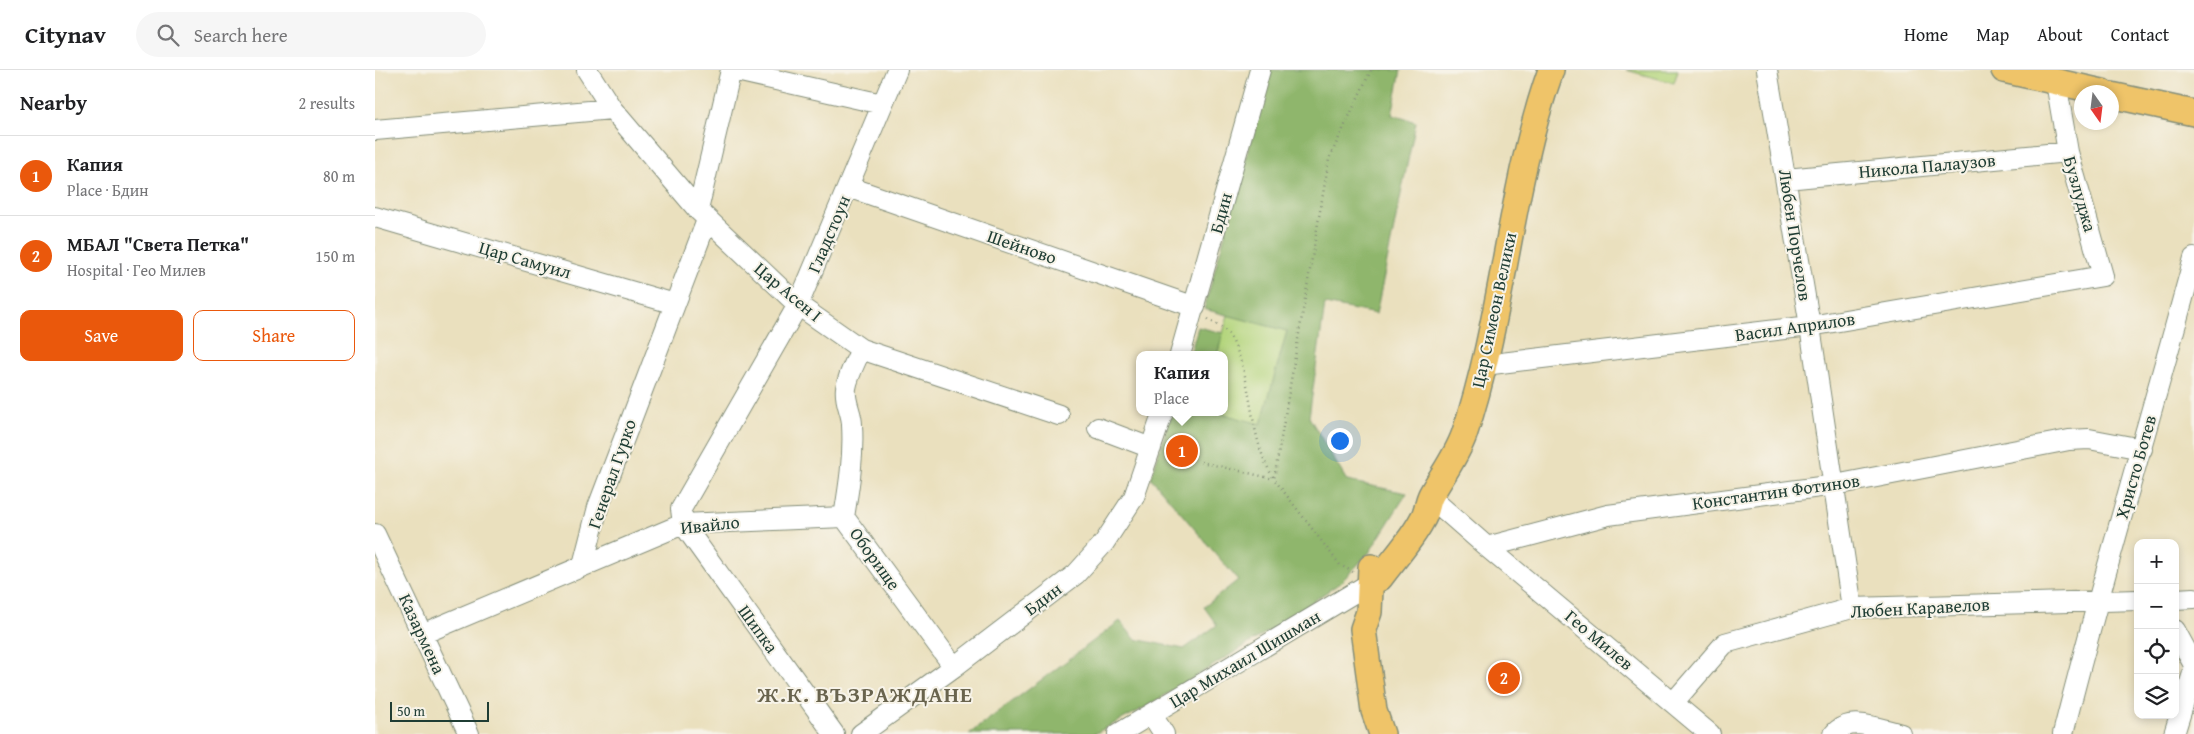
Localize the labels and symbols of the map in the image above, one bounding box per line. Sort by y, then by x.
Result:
north arrow [2074,85,2119,130]
street label: Никола Палаузов [1857,146,1997,185]
street label: Бузлуджа [2057,153,2104,235]
street label: Любен Порчелов [1772,167,1819,303]
street label: Бдин [1202,190,1239,236]
street label: Гладстоун [800,191,857,277]
street label: Шейново [984,222,1061,271]
street label: Цар Симеон Велики [1464,229,1523,390]
street label: Цар Самуил [476,233,575,286]
street label: Цар Асен I [749,255,828,328]
street label: Васил Априлов [1733,305,1857,348]
street label: Христо Ботев [2108,412,2163,522]
street label: Генерал Гурко [580,415,643,532]
your location [1327,428,1353,454]
pin: 1 [1166,432,1198,470]
street label: Константин Фотинов [1690,466,1862,517]
street label: Ивайло [679,508,741,541]
street label: Оборище [843,522,908,596]
street label: Бдин [1018,575,1067,622]
street label: Казармена [392,589,453,679]
street label: Любен Каравелов [1850,590,1991,625]
street label: Шипка [732,599,785,659]
street label: Цар Михаил Шишман [1164,603,1326,715]
street label: Гео Милев [1559,603,1640,677]
pin: 2 [1488,659,1520,697]
district label: Ж.К. ВЪЗРАЖДАНЕ [756,678,973,710]
scale bar [390,699,489,722]

